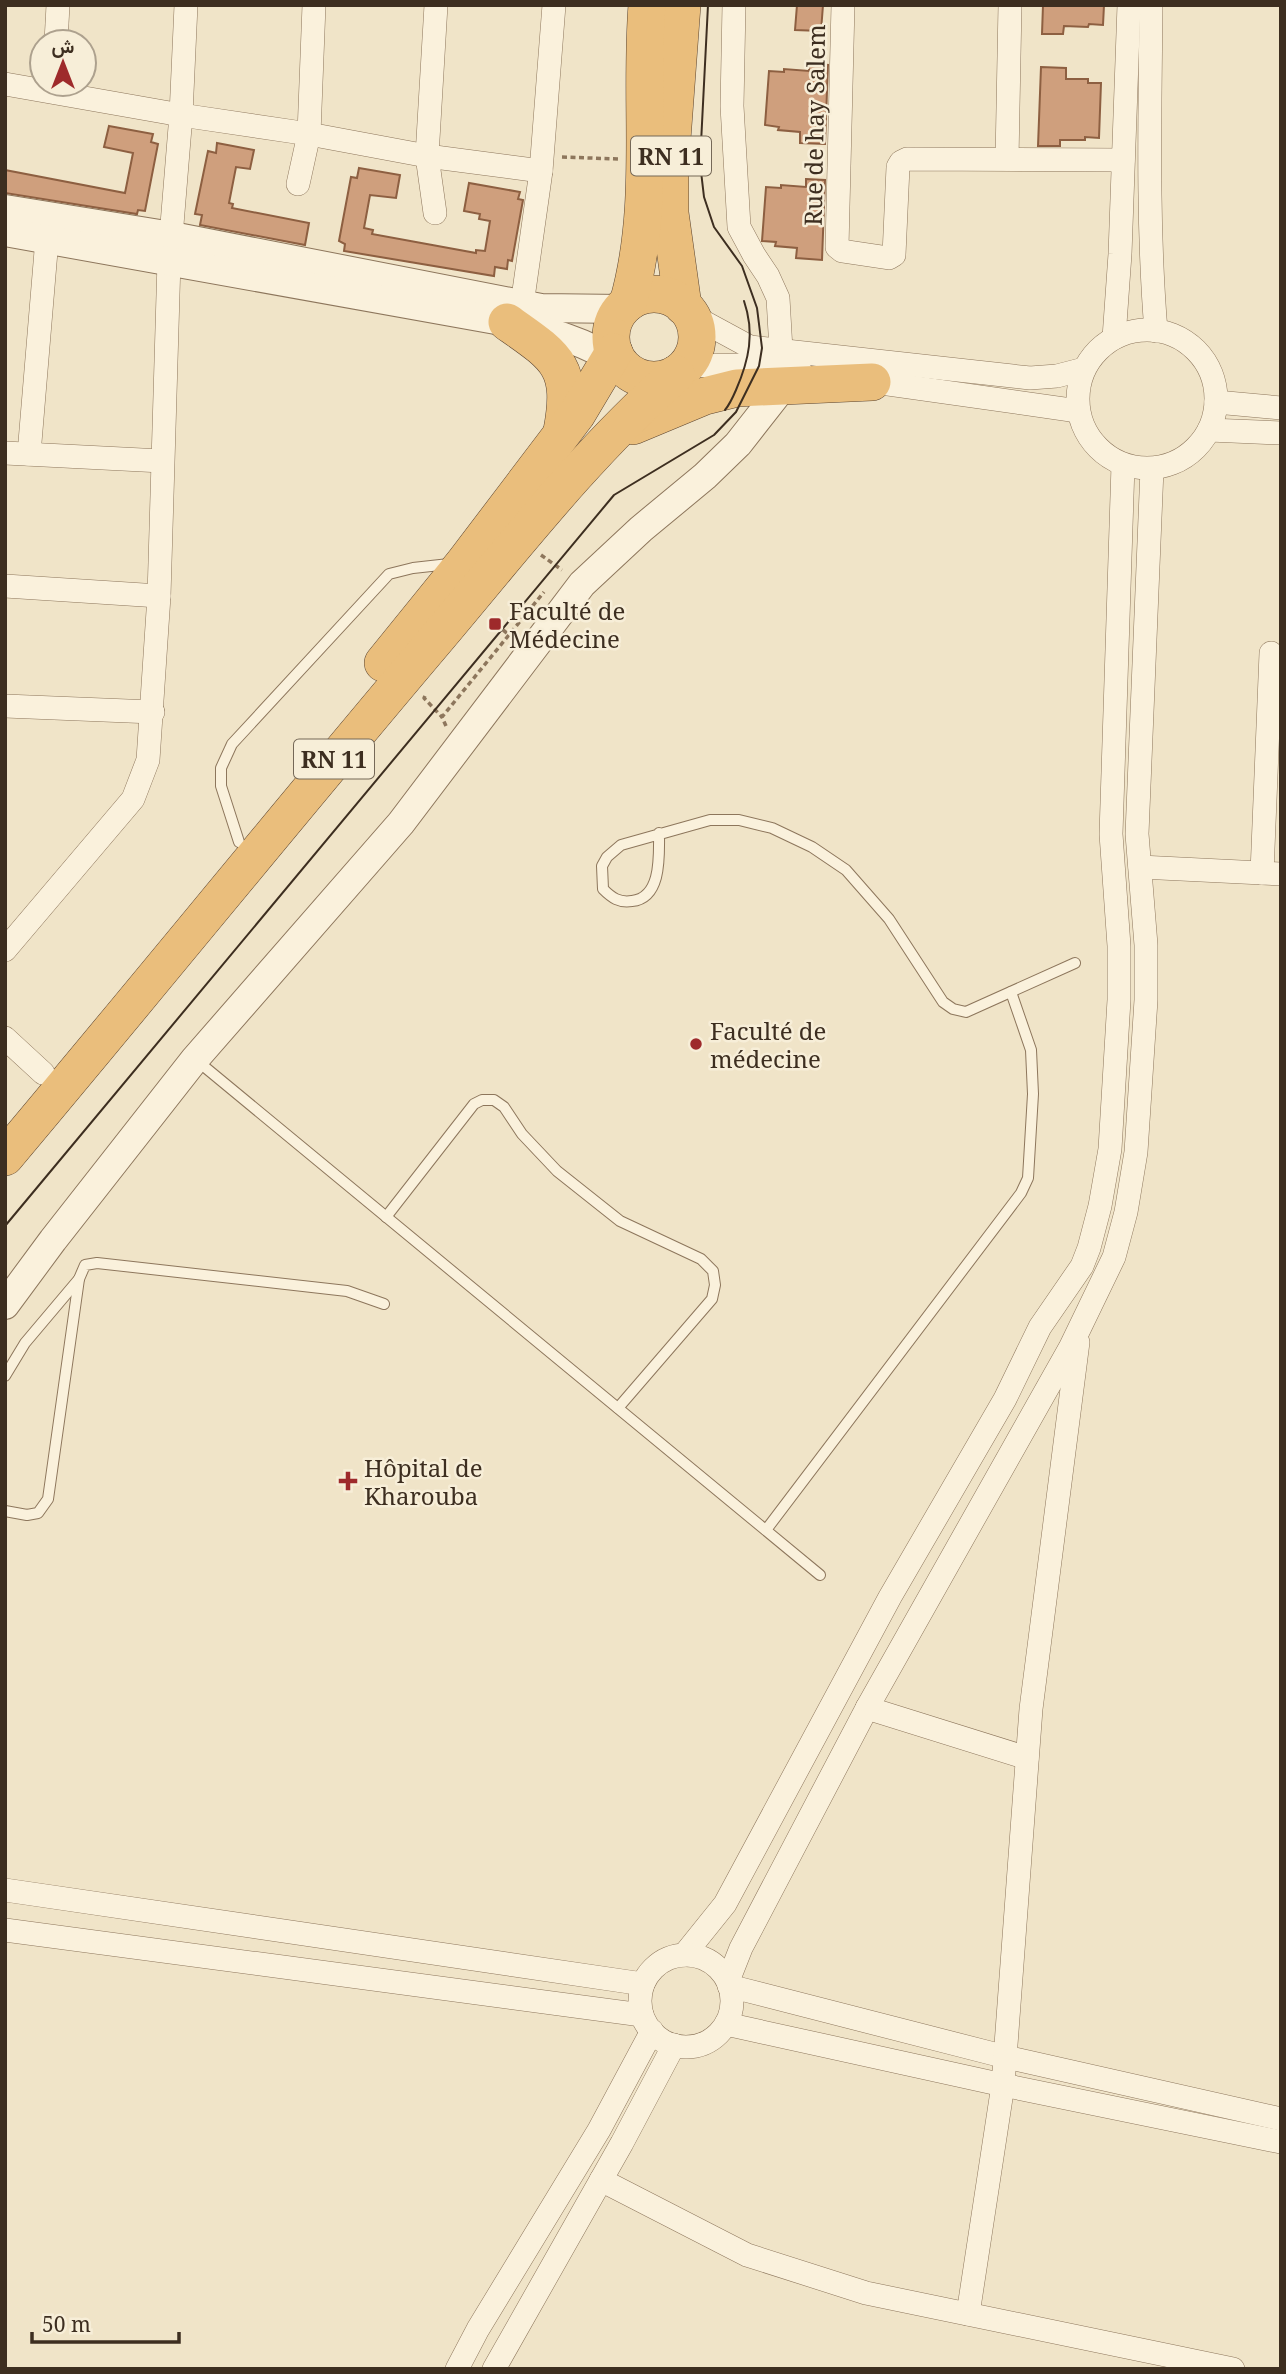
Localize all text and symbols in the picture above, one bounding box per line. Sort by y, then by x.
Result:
street label: Rue de hay Salem [796,24,832,226]
north arrow [28,28,98,98]
text: ش [52,33,75,59]
road number: RN 11 [631,136,711,176]
place label: Faculté de Médecine [509,594,625,655]
marker: Faculté de Médecine [487,616,503,632]
road number: RN 11 [294,740,374,778]
place label: Faculté de médecine [710,1014,826,1075]
marker: Faculté de médecine [688,1036,704,1052]
place label: Hôpital de Kharouba [364,1451,483,1512]
marker: Hôpital de Kharouba [338,1471,358,1491]
scale bar [32,2300,178,2344]
text: 50 m [42,2310,91,2338]

